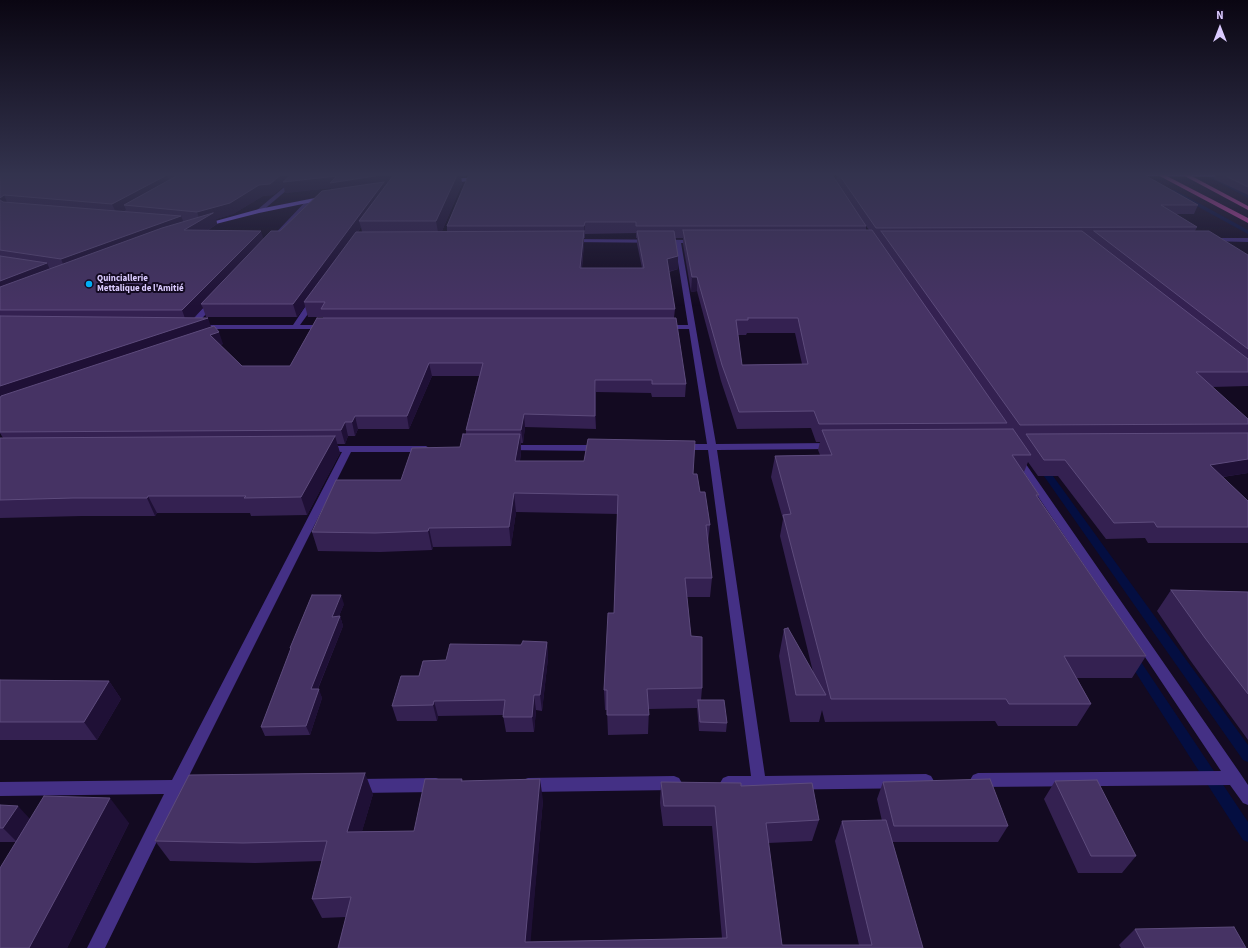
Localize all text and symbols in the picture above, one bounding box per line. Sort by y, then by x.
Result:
north arrow [1200,8,1240,48]
text: N [1216,8,1224,23]
place label: Quinciallerie Mettalique de l'Amitié [97,274,184,295]
marker: Quinciallerie Mettalique de l'Amitié [84,279,94,289]

